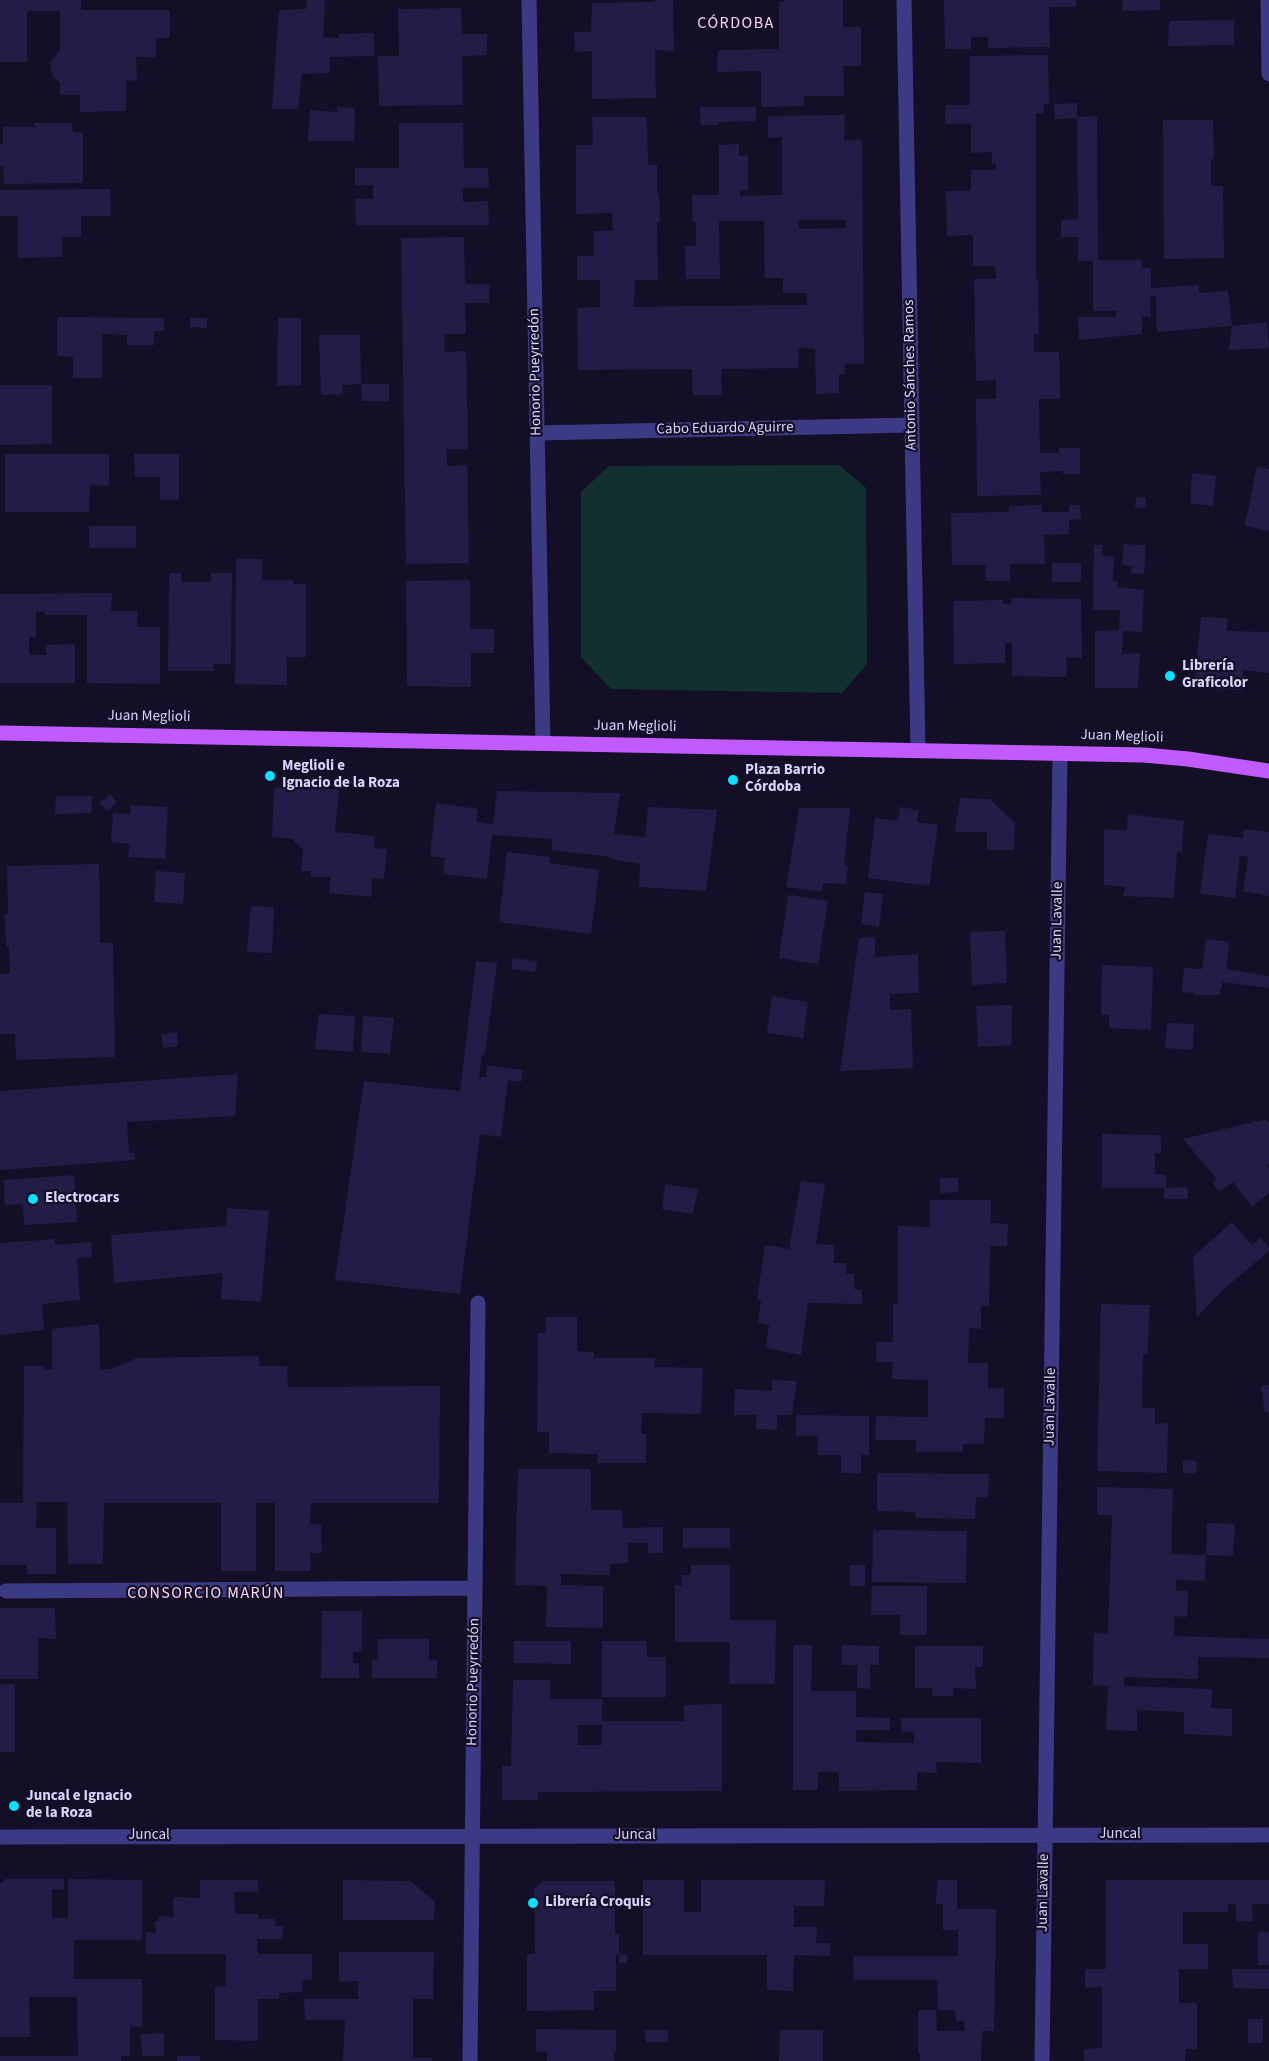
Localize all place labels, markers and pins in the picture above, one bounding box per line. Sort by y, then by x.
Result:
place label: Librería Graficolor [1182,658,1248,693]
marker: Librería Graficolor [1163,669,1177,683]
place label: Meglioli e Ignacio de la Roza [282,758,400,793]
place label: Plaza Barrio Córdoba [745,762,825,797]
marker: Meglioli e Ignacio de la Roza [263,769,277,783]
marker: Plaza Barrio Córdoba [726,773,740,787]
place label: Electrocars [45,1190,119,1208]
marker: Electrocars [26,1192,40,1206]
place label: Juncal e Ignacio de la Roza [26,1788,132,1823]
marker: Juncal e Ignacio de la Roza [7,1799,21,1813]
place label: Librería Croquis [545,1894,651,1912]
marker: Librería Croquis [526,1896,540,1910]

